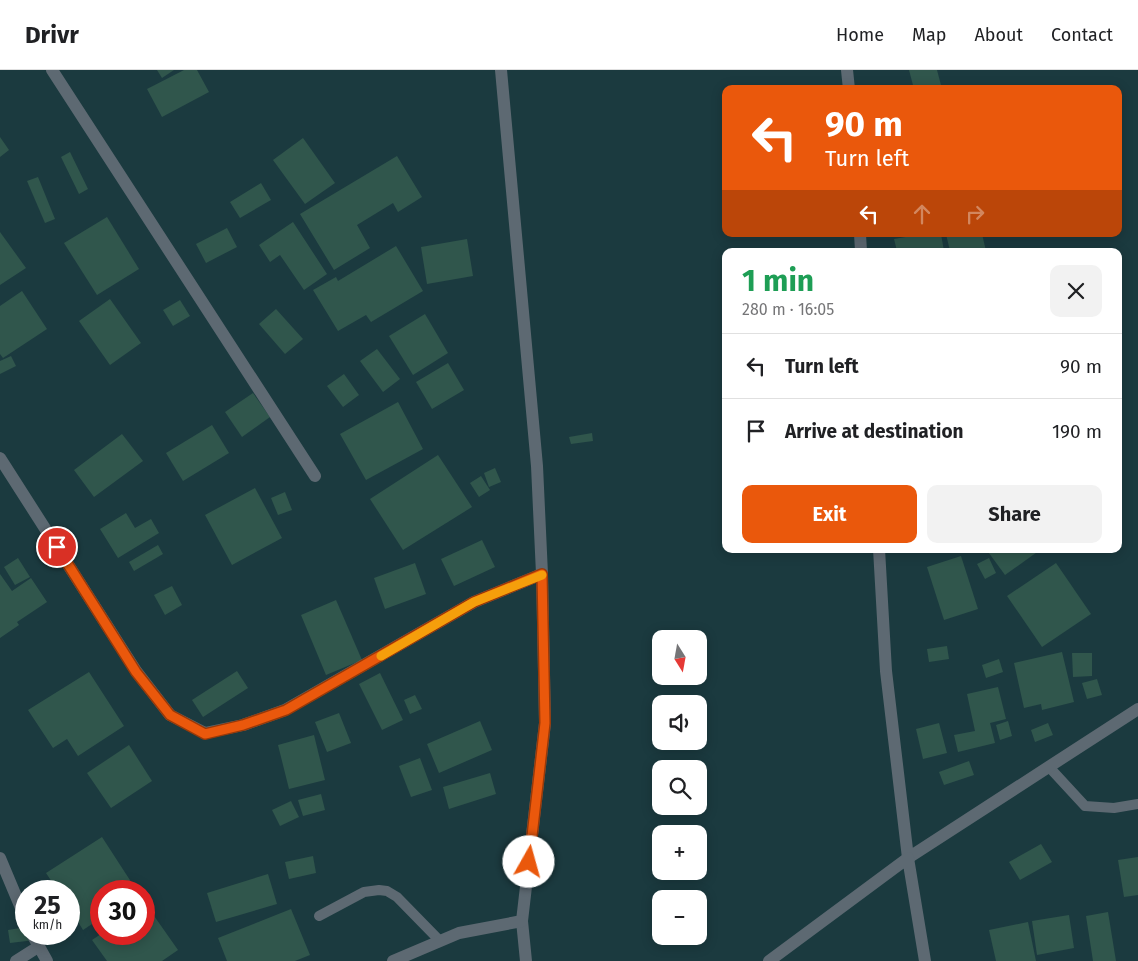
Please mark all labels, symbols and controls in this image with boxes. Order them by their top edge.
text: Drivr [25,21,79,49]
text: Home [836,24,884,46]
text: Map [912,24,946,46]
text: About [974,24,1023,46]
text: Contact [1051,24,1113,46]
text: 90 m [825,103,903,145]
icon: left [742,105,807,170]
text: Turn left [825,145,909,172]
icon: left [855,200,883,228]
icon: ahead [908,200,936,228]
icon: right [961,200,989,228]
text: 1 min [742,263,814,299]
button: close [1050,265,1102,317]
text: 280 m · 16:05 [742,300,834,319]
icon: left [742,352,770,380]
text: Turn left [785,355,859,378]
text: 90 m [1060,355,1102,378]
icon: arrive [742,417,770,445]
text: Arrive at destination [785,420,964,443]
text: 190 m [1052,420,1102,443]
button: Exit [742,485,917,543]
button: Share [927,485,1102,543]
pin [36,526,78,568]
icon: arrive [43,533,71,561]
north arrow [652,630,708,685]
map controls [652,630,707,945]
button: sound [652,695,707,750]
button: search [652,760,707,815]
button: + [652,825,707,880]
position arrow [502,835,554,887]
speed limit sign: 30 [90,880,155,945]
button: − [652,890,707,945]
text: 25 [34,891,61,921]
text: km/h [33,918,62,932]

